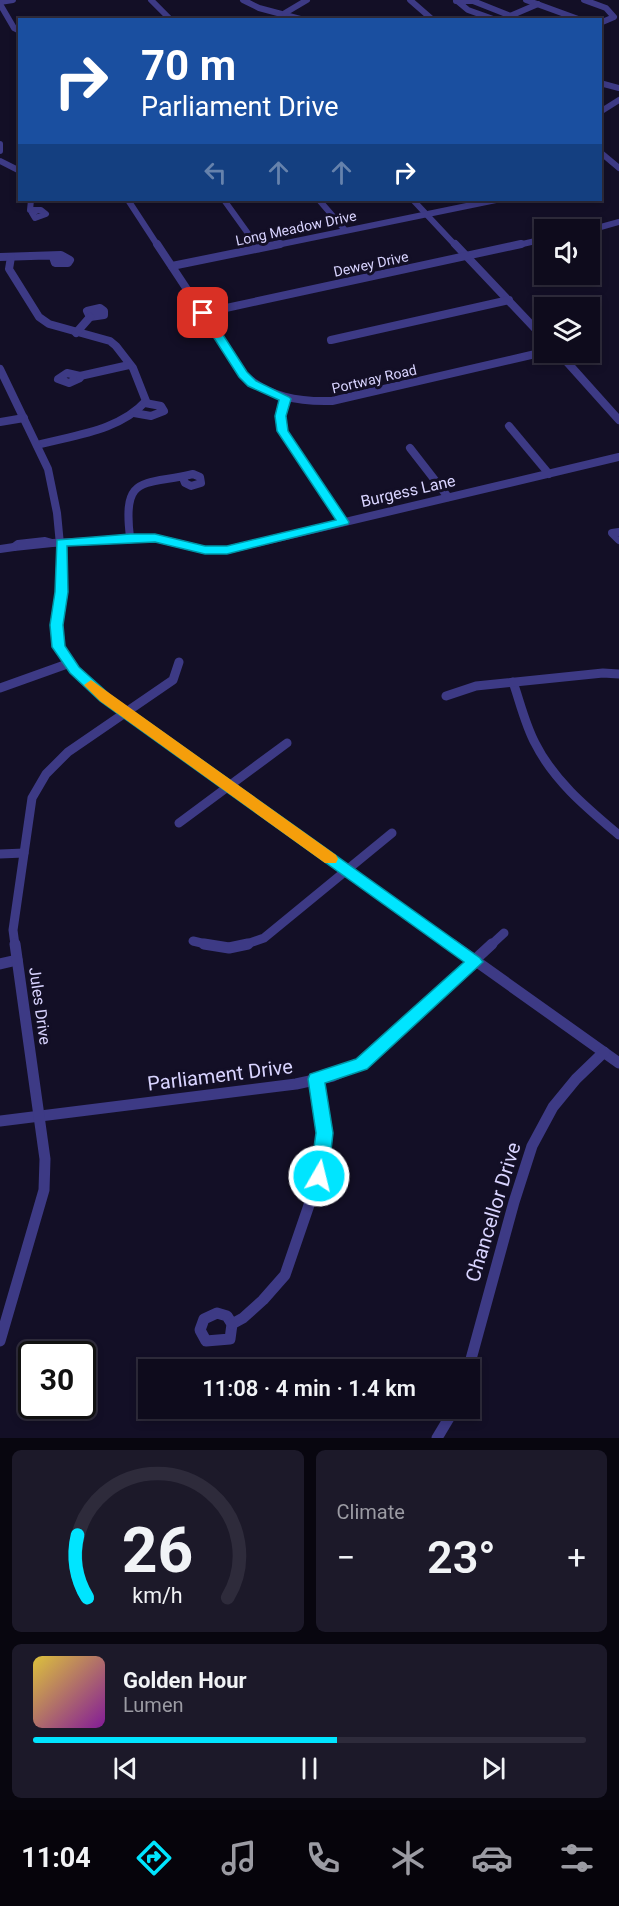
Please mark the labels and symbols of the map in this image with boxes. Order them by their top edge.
street label: Long Meadow Drive [234,207,358,249]
street label: Dewey Drive [332,248,410,280]
pin [177,287,228,338]
street label: Portway Road [330,361,418,397]
street label: Burgess Lane [359,471,457,511]
street label: Jules Drive [25,966,55,1046]
street label: Parliament Drive [146,1054,294,1096]
street label: Chancellor Drive [460,1139,526,1285]
position arrow [287,1144,351,1208]
speed limit sign: 30 [18,1341,96,1419]

